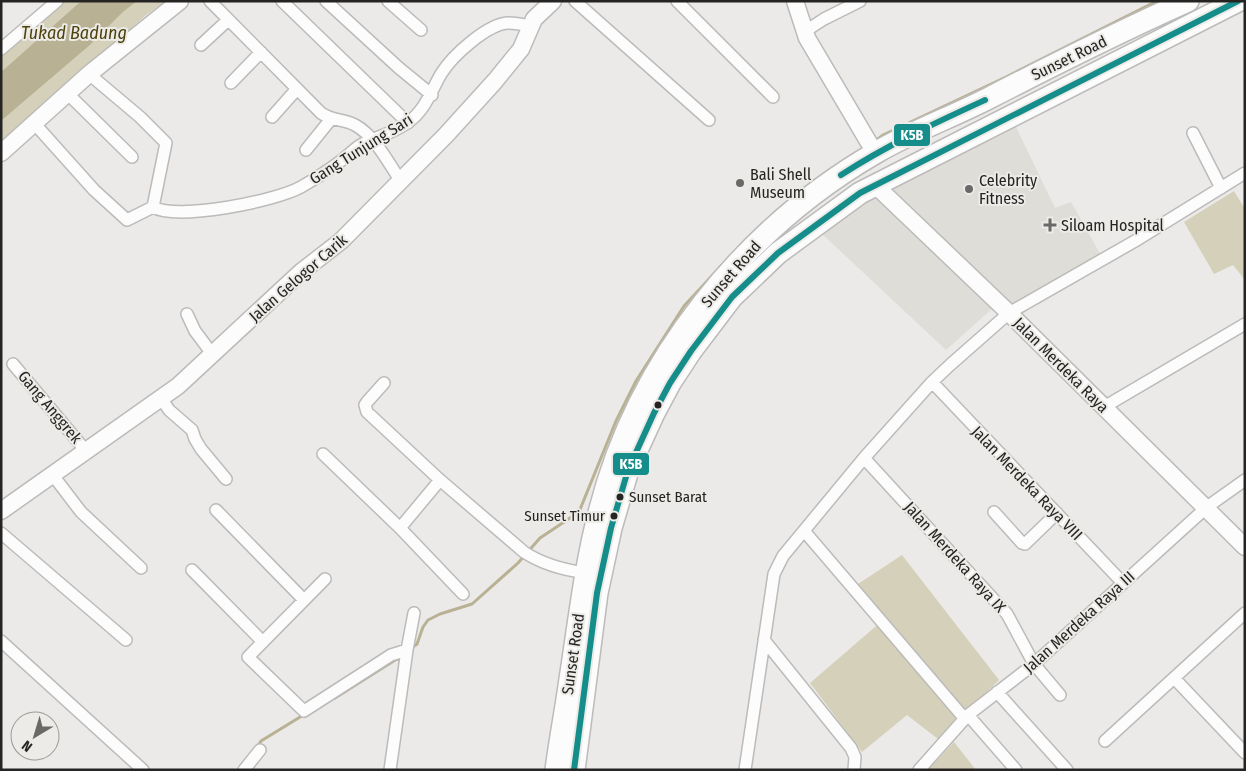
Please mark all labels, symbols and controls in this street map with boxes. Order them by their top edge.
water label: Tukad Badung [21,22,127,44]
street label: Sunset Road [1028,32,1110,84]
street label: Gang Tunjung Sari [306,110,416,188]
line badge: K5B [893,123,931,147]
text: K5B [901,127,924,144]
place label: Bali Shell Museum [750,165,811,202]
place label: Celebrity Fitness [979,171,1038,208]
marker: Bali Shell Museum [734,177,746,189]
marker: Celebrity Fitness [963,183,975,195]
place label: Siloam Hospital [1061,216,1164,235]
marker: Siloam Hospital [1043,218,1057,232]
street label: Jalan Gelogor Carik [245,230,351,326]
street label: Sunset Road [697,237,765,311]
street label: Jalan Merdeka Raya [1009,313,1113,417]
street label: Gang Anggrek [14,367,86,448]
unlabelled marker [653,400,663,410]
street label: Jalan Merdeka Raya VIII [968,422,1086,544]
line badge: K5B [612,452,650,476]
text: K5B [620,456,643,473]
place label: Sunset Barat [629,488,707,506]
marker: Sunset Barat [615,492,625,502]
street label: Jalan Merdeka Raya IX [900,498,1010,616]
place label: Sunset Timur [524,507,606,525]
marker: Sunset Timur [609,511,619,521]
street label: Jalan Merdeka Raya III [1019,567,1139,677]
street label: Sunset Road [558,612,588,696]
north arrow [10,711,60,761]
text: N [19,737,36,755]

